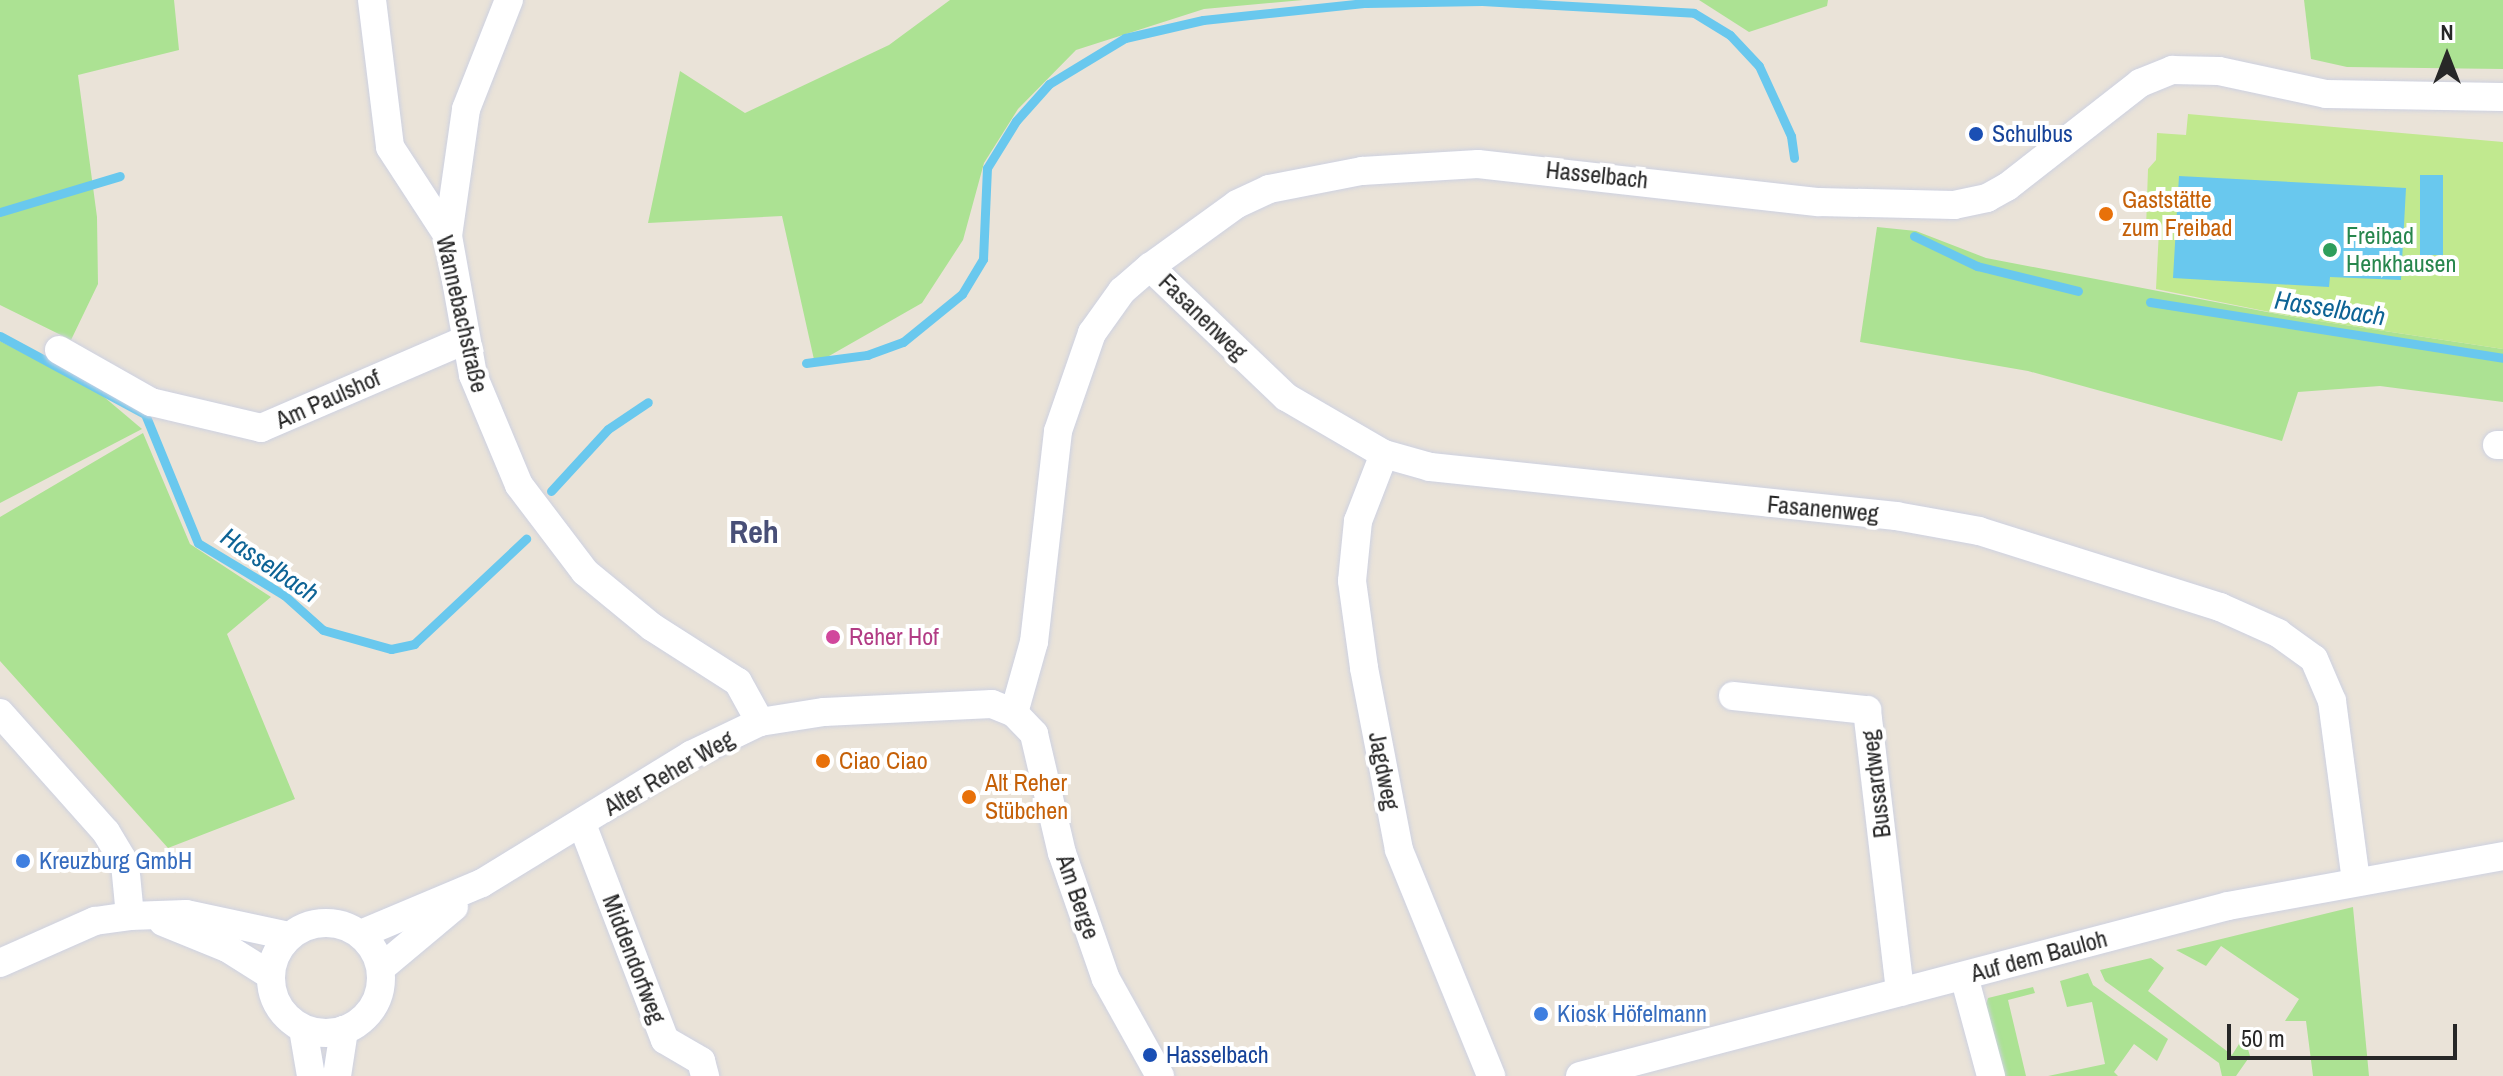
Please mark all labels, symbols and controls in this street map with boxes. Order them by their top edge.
north arrow [2407,16,2487,96]
text: N [2440,17,2454,47]
place label: Schulbus [1992,120,2073,148]
marker: Schulbus [1967,125,1985,143]
street label: Hasselbach [1544,155,1650,195]
place label: Gaststätte zum Freibad [2122,186,2232,242]
marker: Gaststätte zum Freibad [2097,205,2115,223]
place label: Freibad Henkhausen [2346,222,2456,278]
street label: Wannebachstraße [430,233,494,395]
marker: Freibad Henkhausen [2321,241,2339,259]
street label: Fasanenweg [1153,268,1253,366]
water label: Hasselbach [2273,284,2387,332]
street label: Am Paulshof [271,363,385,435]
street label: Fasanenweg [1766,490,1880,528]
district label: Reh [729,513,779,551]
water label: Hasselbach [215,521,325,609]
place label: Reher Hof [849,623,939,651]
marker: Reher Hof [824,628,842,646]
street label: Alter Reher Weg [599,724,739,822]
street label: Bussardweg [1855,729,1897,839]
street label: Jagdweg [1362,730,1406,812]
place label: Ciao Ciao [839,747,928,775]
marker: Ciao Ciao [814,752,832,770]
place label: Alt Reher Stübchen [985,769,1068,825]
marker: Alt Reher Stübchen [960,788,978,806]
place label: Kreuzburg GmbH [39,847,192,875]
street label: Am Berge [1050,851,1106,943]
marker: Kreuzburg GmbH [14,852,32,870]
street label: Middendorfweg [596,891,672,1027]
street label: Auf dem Bauloh [1968,924,2110,988]
place label: Kiosk Höfelmann [1557,1000,1707,1028]
marker: Kiosk Höfelmann [1532,1005,1550,1023]
scale bar [2231,1008,2461,1058]
text: 50 m [2241,1022,2285,1054]
place label: Hasselbach [1166,1041,1269,1069]
marker: Hasselbach [1141,1046,1159,1064]

